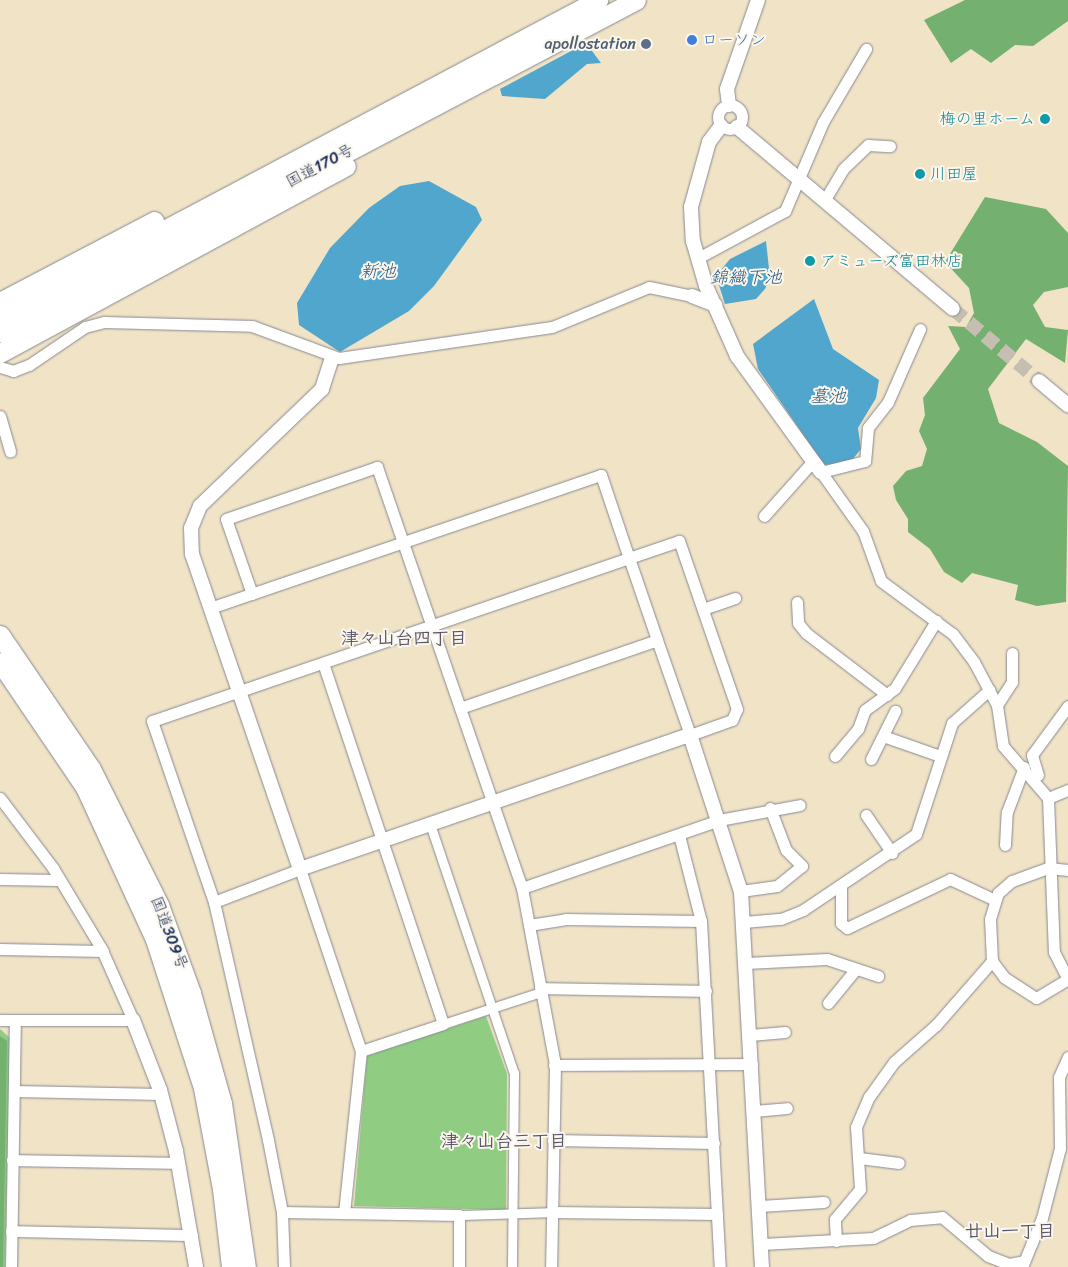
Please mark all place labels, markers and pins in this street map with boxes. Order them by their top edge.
place label: ローソン [702,30,766,50]
place label: apollostation [545,34,636,54]
marker: ローソン [686,34,698,46]
marker: apollostation [640,38,652,50]
place label: 梅の里ホーム [939,109,1035,129]
marker: 梅の里ホーム [1039,113,1051,125]
place label: 川田屋 [930,164,978,184]
marker: 川田屋 [914,168,926,180]
place label: アミューズ富田林店 [820,251,964,271]
marker: アミューズ富田林店 [804,255,816,267]

